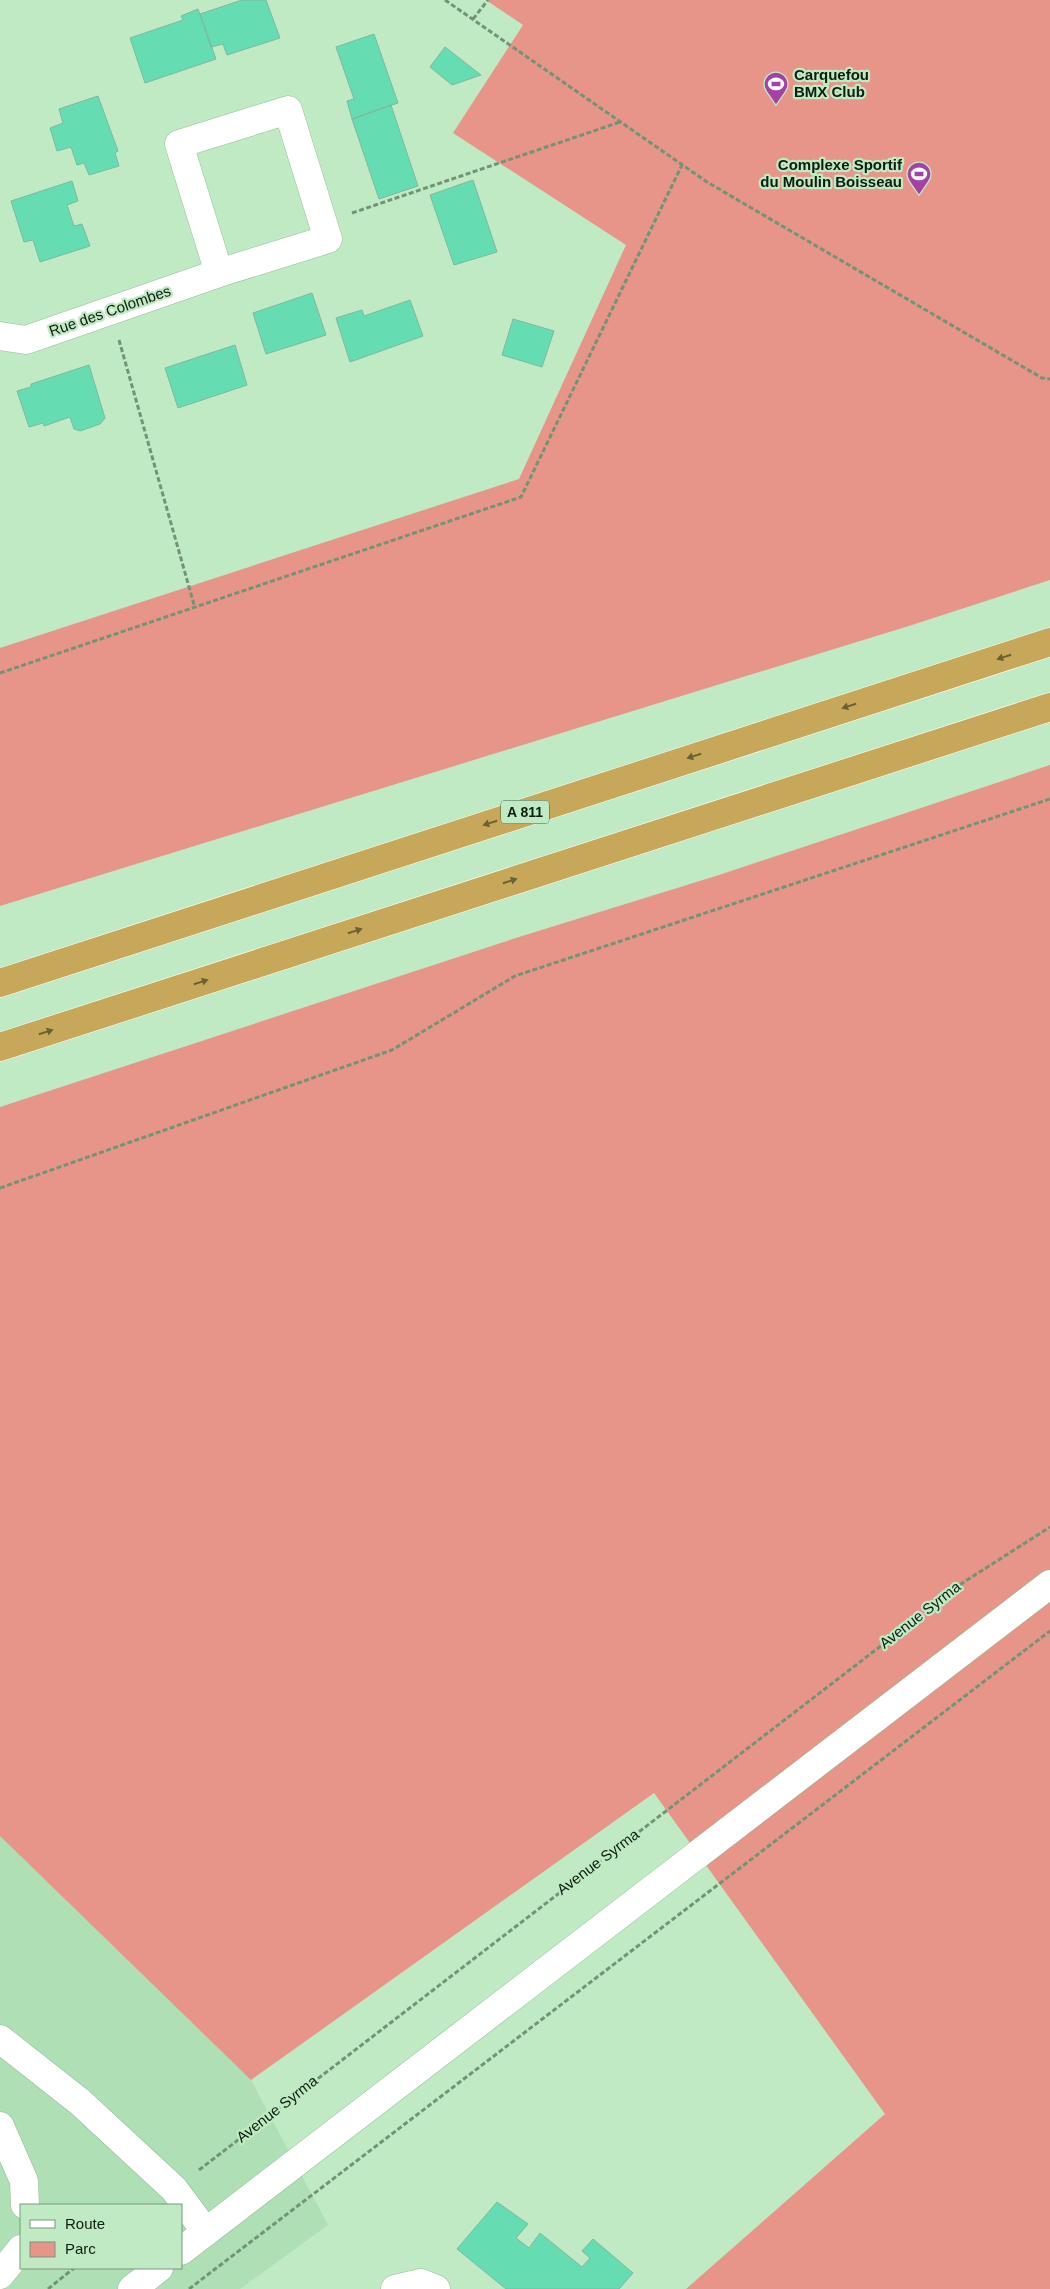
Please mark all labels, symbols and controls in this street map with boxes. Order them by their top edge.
place label: Carquefou BMX Club [794,66,869,100]
sports icon: Carquefou BMX Club [763,71,789,105]
place label: Complexe Sportif du Moulin Boisseau [760,156,903,190]
sports icon: Complexe Sportif du Moulin Boisseau [906,161,932,195]
street label: Rue des Colombes [47,282,173,339]
one-way arrow [996,653,1011,661]
one-way arrow [841,703,856,711]
one-way arrow [687,753,702,761]
road number: A 811 [501,800,549,824]
one-way arrow [482,819,497,827]
one-way arrow [503,877,518,885]
one-way arrow [348,927,363,935]
one-way arrow [194,977,209,985]
one-way arrow [39,1028,54,1035]
street label: Avenue Syrma [876,1577,964,1652]
street label: Avenue Syrma [553,1825,643,1898]
street label: Avenue Syrma [233,2071,321,2146]
legend [20,2204,182,2269]
text: Route [65,2215,105,2232]
text: Parc [65,2240,96,2257]

